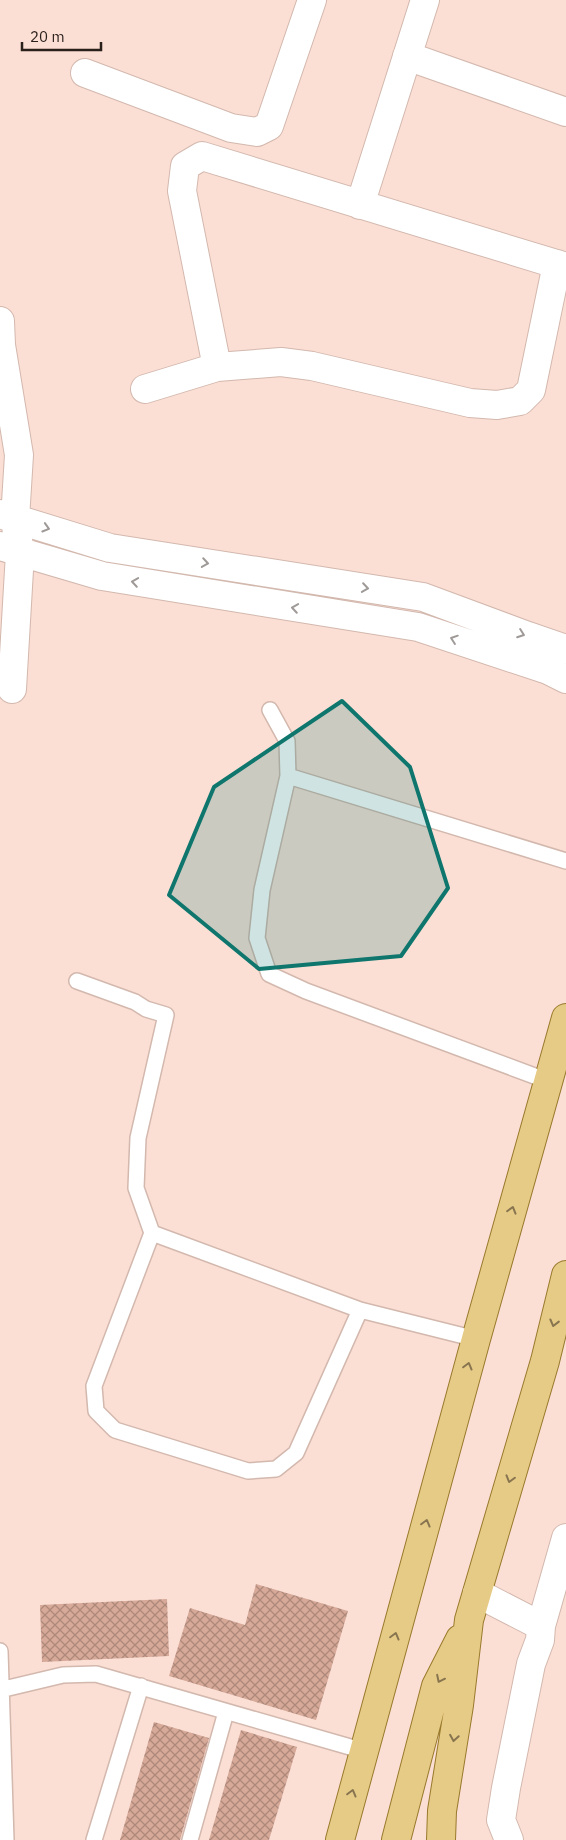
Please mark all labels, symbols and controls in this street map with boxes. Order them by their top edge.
scale bar [22,20,101,52]
text: 20 m [30,27,65,46]
one-way arrow [42,523,50,533]
one-way arrow [200,557,209,567]
one-way arrow [130,577,139,587]
one-way arrow [361,582,370,592]
one-way arrow [291,603,300,613]
one-way arrow [516,628,524,638]
one-way arrow [451,635,459,645]
one-way arrow [507,1206,517,1214]
one-way arrow [549,1318,560,1327]
one-way arrow [463,1362,473,1371]
one-way arrow [506,1475,516,1483]
one-way arrow [420,1519,430,1527]
one-way arrow [389,1632,400,1641]
one-way arrow [436,1674,446,1683]
one-way arrow [449,1734,460,1742]
one-way arrow [347,1789,357,1797]

